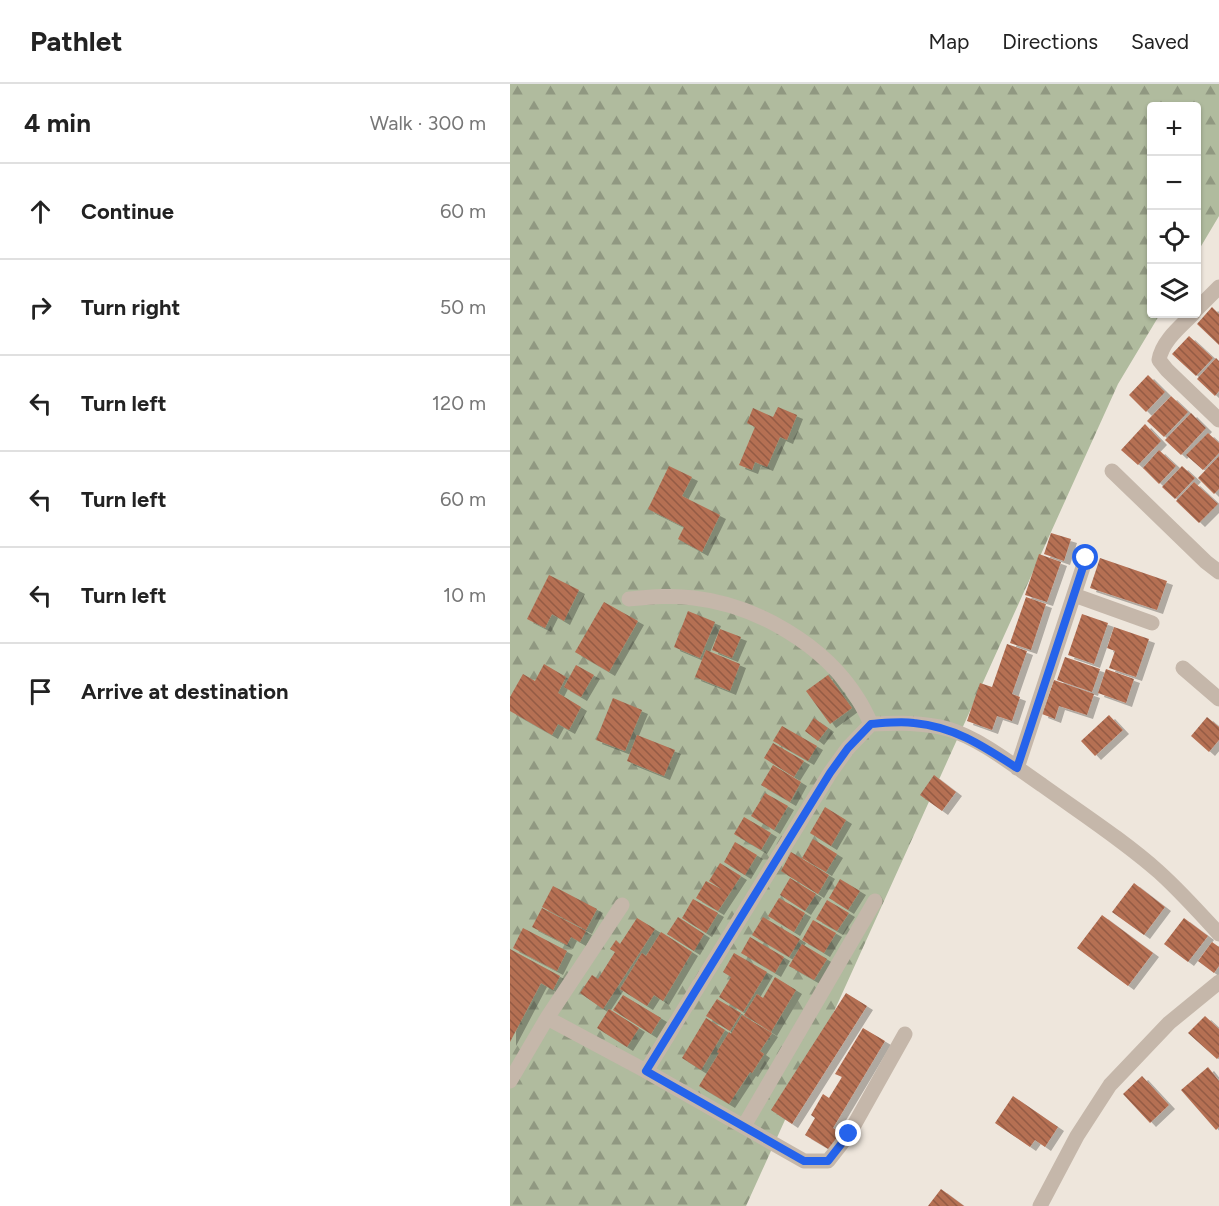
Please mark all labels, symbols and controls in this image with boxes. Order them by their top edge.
text: Pathlet [30,24,122,58]
text: Map [928,29,969,54]
text: Directions [1002,29,1098,54]
text: Saved [1131,29,1189,54]
map controls [1147,102,1201,318]
button: + [1147,102,1201,156]
text: 4 min [24,107,91,139]
text: Walk · 300 m [370,111,486,135]
button: − [1147,156,1201,210]
icon: ahead [24,195,57,228]
text: Continue [81,198,174,225]
text: 60 m [440,199,486,223]
button: locate [1147,210,1201,264]
button: layers [1147,264,1201,318]
icon: right [24,291,57,324]
text: Turn right [81,294,180,321]
text: 50 m [440,295,486,319]
icon: left [24,387,57,420]
text: Turn left [81,390,167,417]
text: 120 m [432,391,486,415]
icon: left [24,483,57,516]
text: Turn left [81,486,167,513]
text: 60 m [440,487,486,511]
route start [1072,544,1098,570]
icon: left [24,579,57,612]
text: Turn left [81,582,167,609]
text: 10 m [443,583,486,607]
icon: arrive [24,675,57,708]
text: Arrive at destination [81,678,289,705]
route end [835,1120,861,1146]

